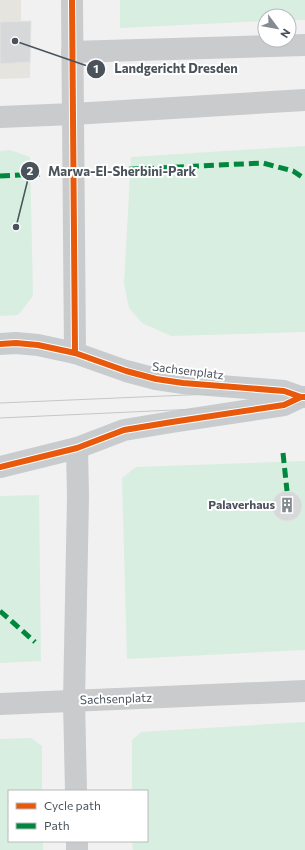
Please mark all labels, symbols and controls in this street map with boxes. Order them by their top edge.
north arrow [257,8,297,48]
text: N [278,27,294,41]
callout: Landgericht Dresden [86,56,246,81]
text: Landgericht Dresden [114,60,238,76]
text: 1 [93,61,99,75]
callout: Marwa-El-Sherbini-Park [20,159,204,184]
text: 2 [27,163,34,177]
text: Marwa-El-Sherbini-Park [48,163,197,179]
street label: Sachsenplatz [151,359,225,381]
building icon: Palaverhaus [278,496,296,514]
place label: Palaverhaus [208,497,275,511]
street label: Sachsenplatz [80,690,152,706]
legend [8,790,148,842]
text: Cycle path [44,798,101,812]
text: Path [44,818,70,832]

